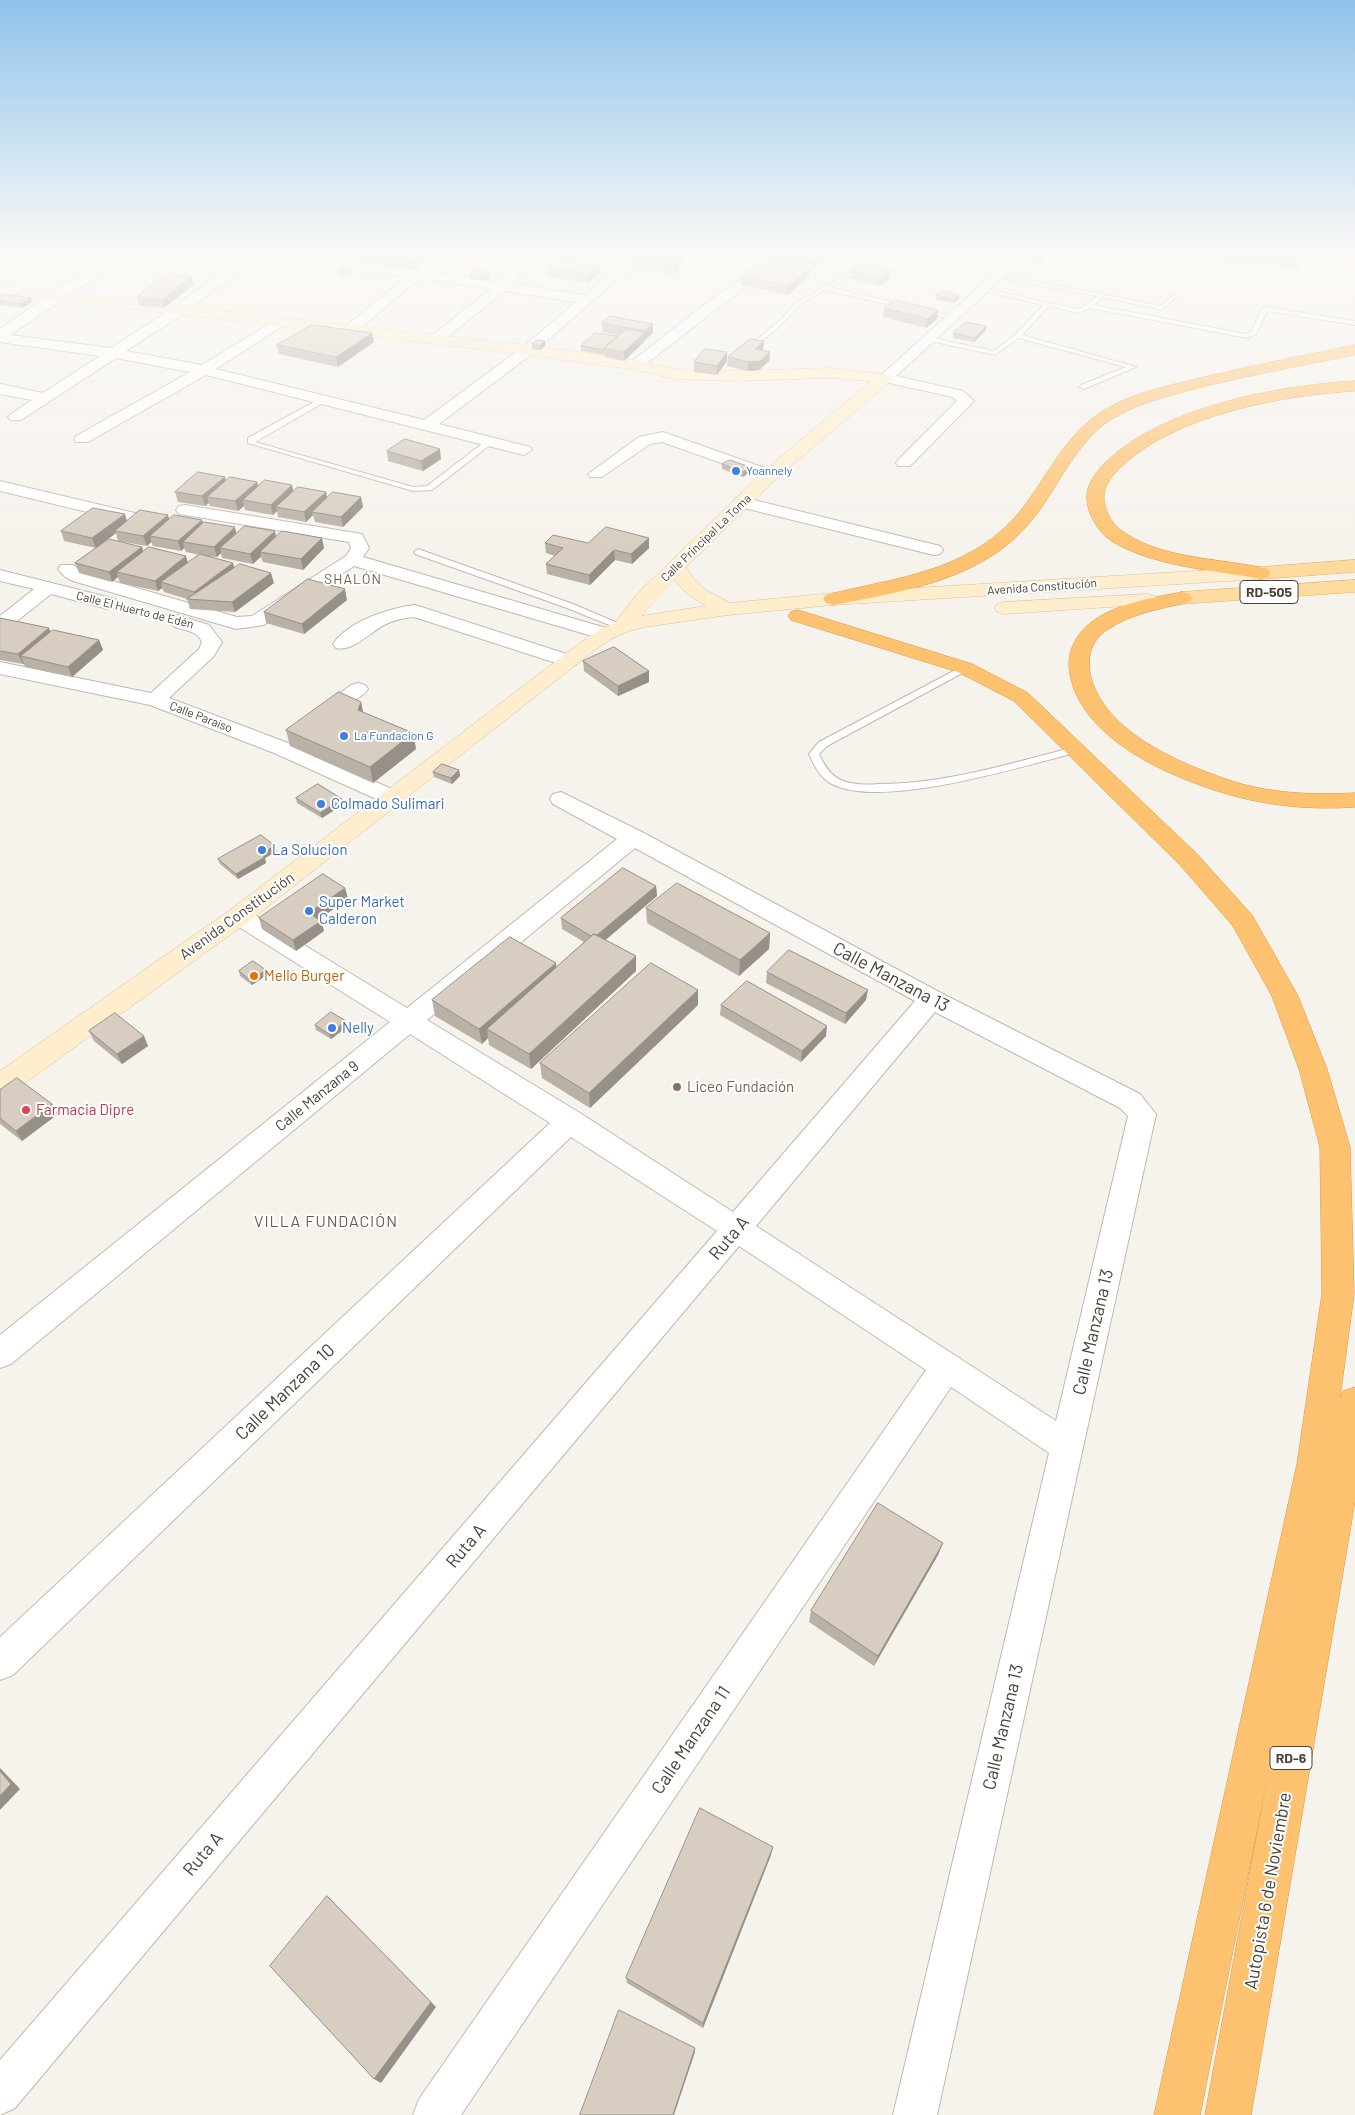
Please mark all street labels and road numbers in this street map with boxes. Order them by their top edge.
street label: Calle Principal La Toma [658,491,754,585]
street label: Avenida Constitución [987,576,1097,598]
road number: RD-505 [1240,580,1298,604]
street label: Calle El Huerto de Edén [75,588,195,632]
street label: Calle Paraíso [168,698,234,736]
street label: Avenida Constitución [176,868,298,964]
street label: Calle Manzana 13 [829,937,953,1017]
street label: Calle Manzana 9 [272,1057,362,1135]
street label: Ruta A [704,1212,754,1264]
street label: Calle Manzana 13 [1068,1267,1118,1397]
street label: Calle Manzana 10 [231,1339,339,1445]
street label: Ruta A [441,1520,491,1572]
street label: Calle Manzana 13 [978,1662,1028,1792]
street label: Calle Manzana 11 [647,1682,735,1798]
road number: RD-6 [1270,1746,1312,1770]
street label: Autopista 6 de Noviembre [1240,1791,1296,1991]
street label: Ruta A [178,1828,228,1880]

